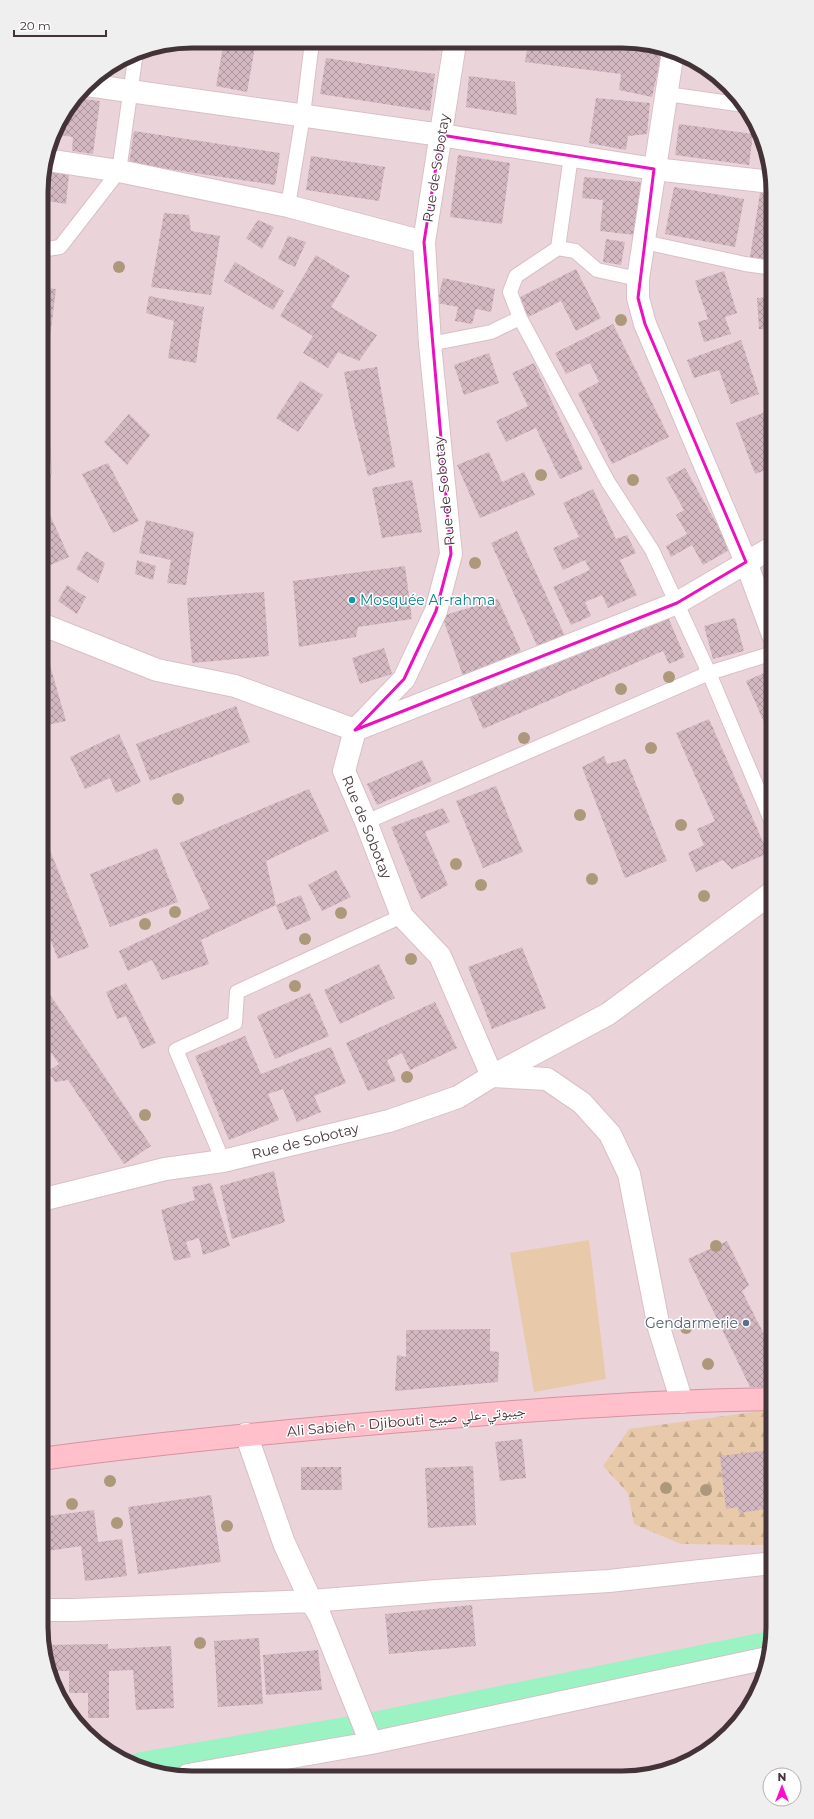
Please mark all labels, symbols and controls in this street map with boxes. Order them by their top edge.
scale bar [14,12,106,38]
text: 20 m [20,18,51,33]
street label: Rue de Sobotay [419,112,454,224]
street label: Rue de Sobotay [429,435,459,547]
place label: Mosquée Ar-rahma [360,591,495,609]
marker: Mosquée Ar-rahma [347,595,357,605]
street label: Rue de Sobotay [338,773,396,882]
street label: Rue de Sobotay [249,1119,361,1163]
place label: Gendarmerie [645,1314,738,1332]
marker: Gendarmerie [741,1318,751,1328]
street label: Ali Sabieh - Djibouti جيبوتي-علي صبيح [286,1402,526,1443]
north arrow [762,1767,802,1807]
text: N [778,1770,786,1784]

